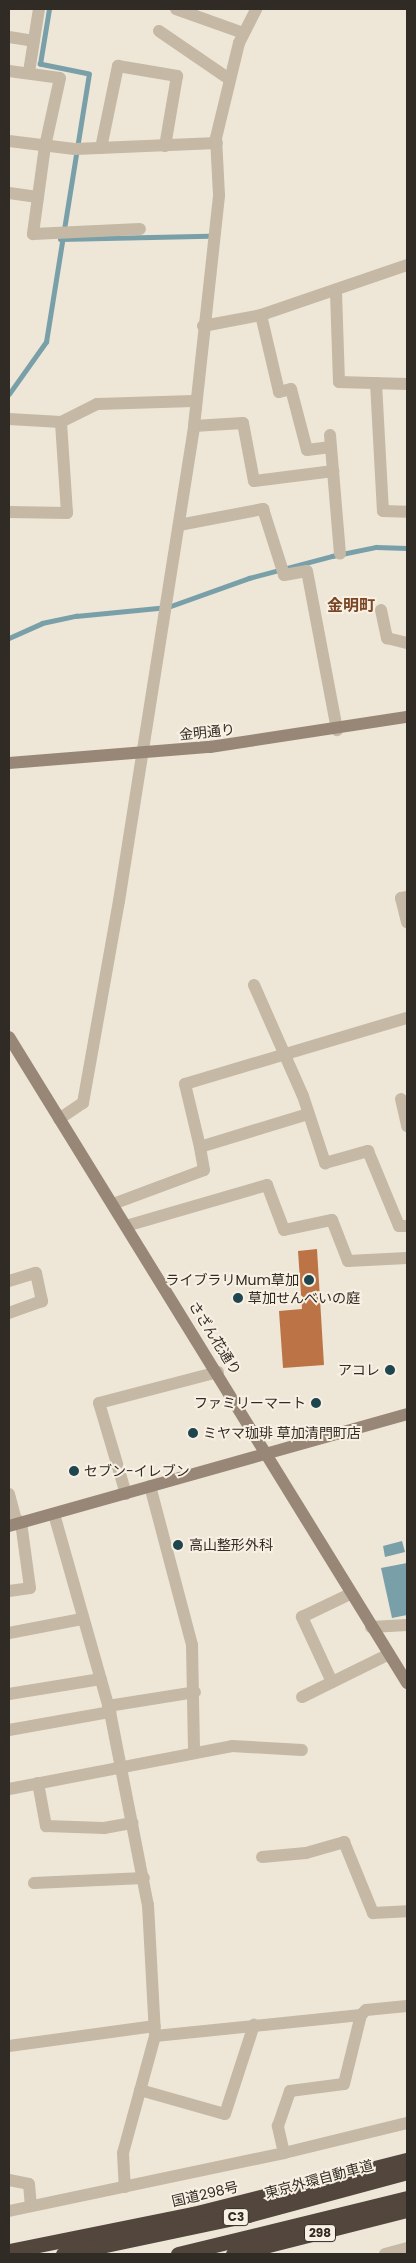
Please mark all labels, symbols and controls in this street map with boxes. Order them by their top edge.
district label: 金明町 [327,596,375,616]
street label: 金明通り [178,721,236,743]
place label: ライブラリMum草加 [166,1272,299,1288]
marker: ライブラリMum草加 [303,1274,315,1286]
place label: 草加せんべいの庭 [248,1290,360,1306]
marker: 草加せんべいの庭 [232,1292,244,1304]
street label: さざん花通り [186,1298,244,1378]
place label: アコレ [338,1362,380,1378]
marker: アコレ [384,1364,396,1376]
place label: ファミリーマート [194,1395,306,1411]
marker: ファミリーマート [310,1397,322,1409]
place label: ミヤマ珈琲 草加清門町店 [203,1425,361,1441]
marker: ミヤマ珈琲 草加清門町店 [187,1427,199,1439]
place label: セブン-イレブン [84,1463,190,1479]
marker: セブン-イレブン [68,1465,80,1477]
place label: 高山整形外科 [189,1537,273,1553]
marker: 高山整形外科 [171,1538,185,1552]
street label: 東京外環自動車道 [263,2156,375,2202]
street label: 国道298号 [170,2178,240,2210]
road number: C3 [222,2208,250,2226]
road number: 298 [304,2224,336,2242]

